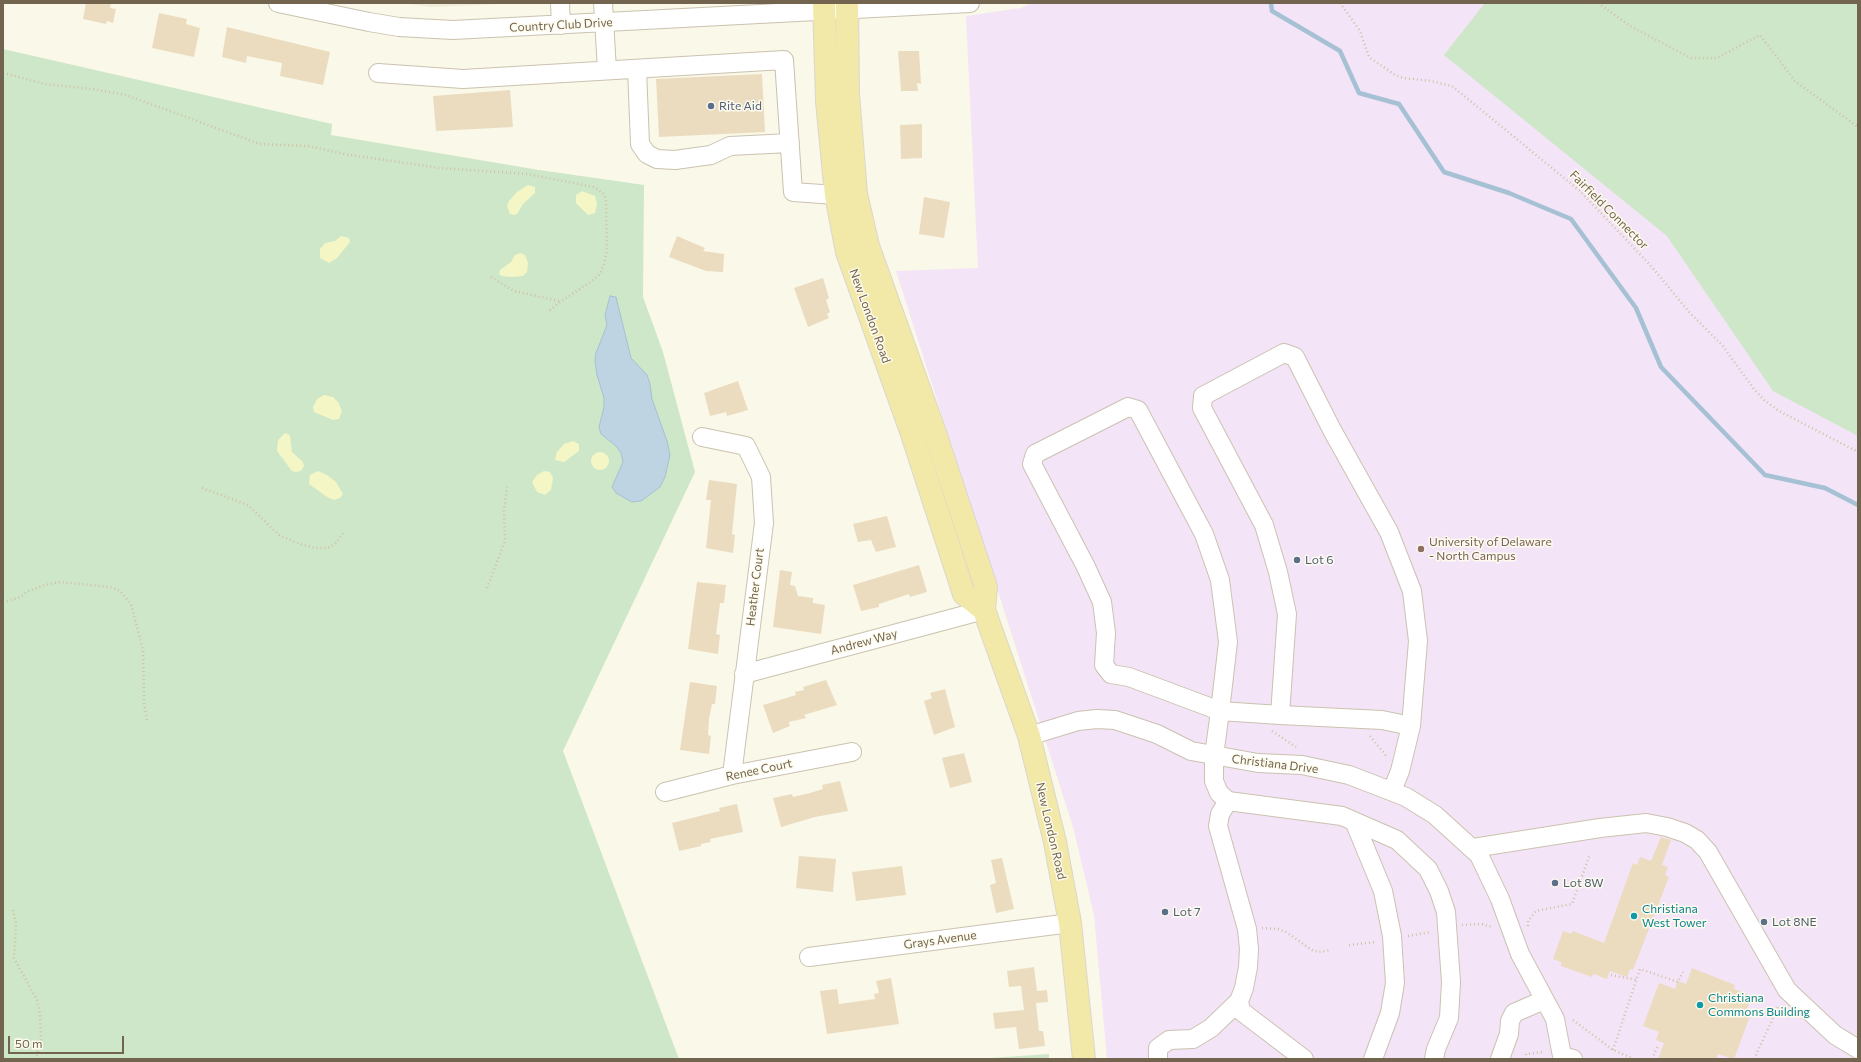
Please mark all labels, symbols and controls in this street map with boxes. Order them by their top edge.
street label: Country Club Drive [509,15,613,35]
place label: Rite Aid [719,99,762,113]
marker: Rite Aid [706,101,716,111]
street label: Fairfield Connector [1567,168,1651,252]
street label: New London Road [846,267,894,365]
place label: University of Delaware - North Campus [1429,535,1552,563]
marker: University of Delaware - North Campus [1416,544,1426,554]
street label: Heather Court [743,547,767,627]
place label: Lot 6 [1305,553,1333,567]
marker: Lot 6 [1292,555,1302,565]
street label: Andrew Way [829,626,899,658]
street label: Christiana Drive [1231,752,1319,776]
street label: Renee Court [724,756,794,784]
street label: New London Road [1033,781,1069,881]
place label: Lot 8W [1563,876,1603,890]
marker: Lot 8W [1550,878,1560,888]
place label: Christiana West Tower [1642,902,1707,930]
place label: Lot 7 [1173,905,1201,919]
marker: Lot 7 [1160,907,1170,917]
marker: Christiana West Tower [1629,911,1639,921]
place label: Lot 8NE [1772,915,1817,929]
marker: Lot 8NE [1759,917,1769,927]
street label: Grays Avenue [903,928,977,952]
place label: Christiana Commons Building [1708,991,1810,1019]
marker: Christiana Commons Building [1695,1000,1705,1010]
scale bar [10,1028,126,1054]
text: 50 m [15,1036,43,1050]

